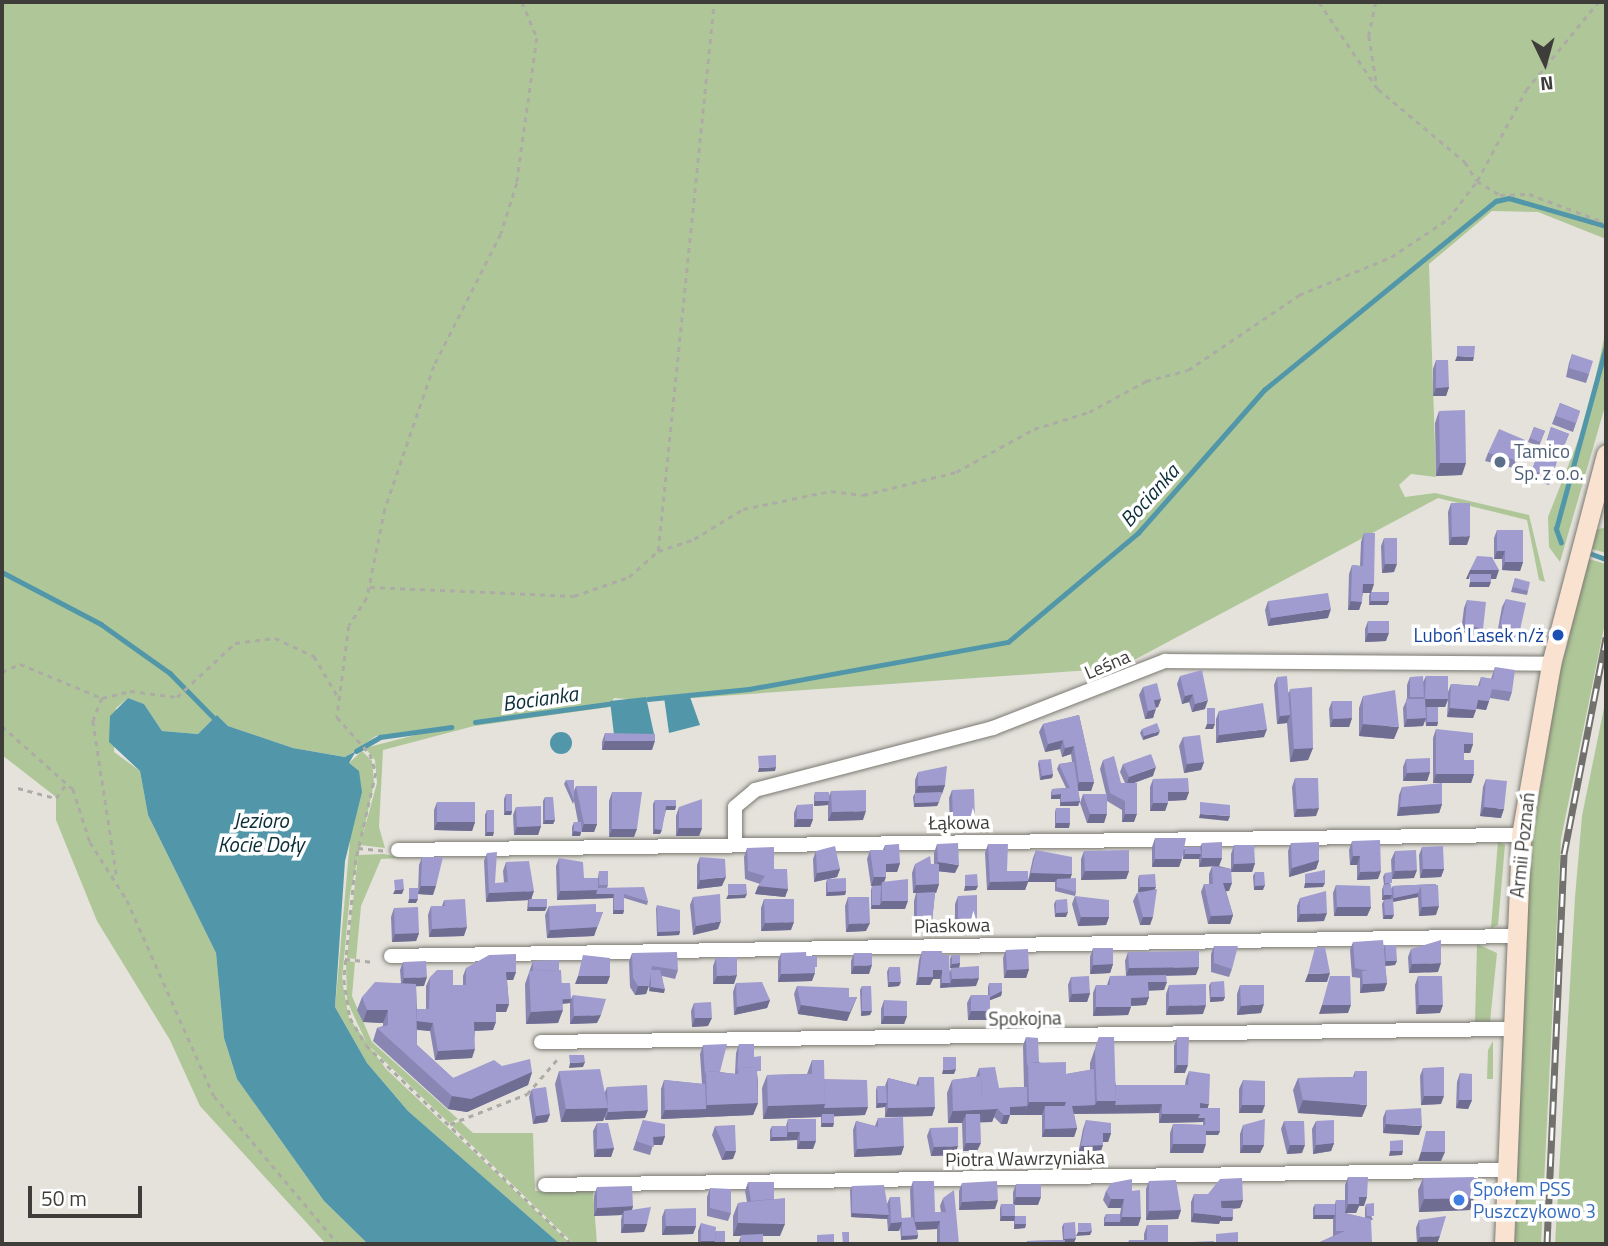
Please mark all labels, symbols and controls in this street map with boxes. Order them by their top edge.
north arrow [1510,28,1580,98]
text: N [1539,69,1555,99]
place label: Tamico Sp. z o.o. [1514,440,1584,484]
marker: Tamico Sp. z o.o. [1492,454,1508,470]
water label: Bocianka [1114,458,1184,532]
place label: Luboń Lasek n/ż [1414,624,1544,646]
marker: Luboń Lasek n/ż [1550,627,1566,643]
street label: Leśna [1081,644,1133,684]
water label: Bocianka [501,680,579,716]
street label: Armii Poznań [1505,791,1539,899]
water label: Jezioro Kocie Doły [218,807,304,857]
street label: Łąkowa [928,810,990,834]
street label: Piaskowa [914,913,990,937]
street label: Spokojna [988,1006,1062,1030]
street label: Piotra Wawrzyniaka [945,1145,1105,1171]
scale bar [32,1172,145,1216]
place label: Społem PSS Puszczykowo 3 [1473,1178,1596,1222]
text: 50 m [41,1182,87,1214]
marker: Społem PSS Puszczykowo 3 [1451,1192,1467,1208]

